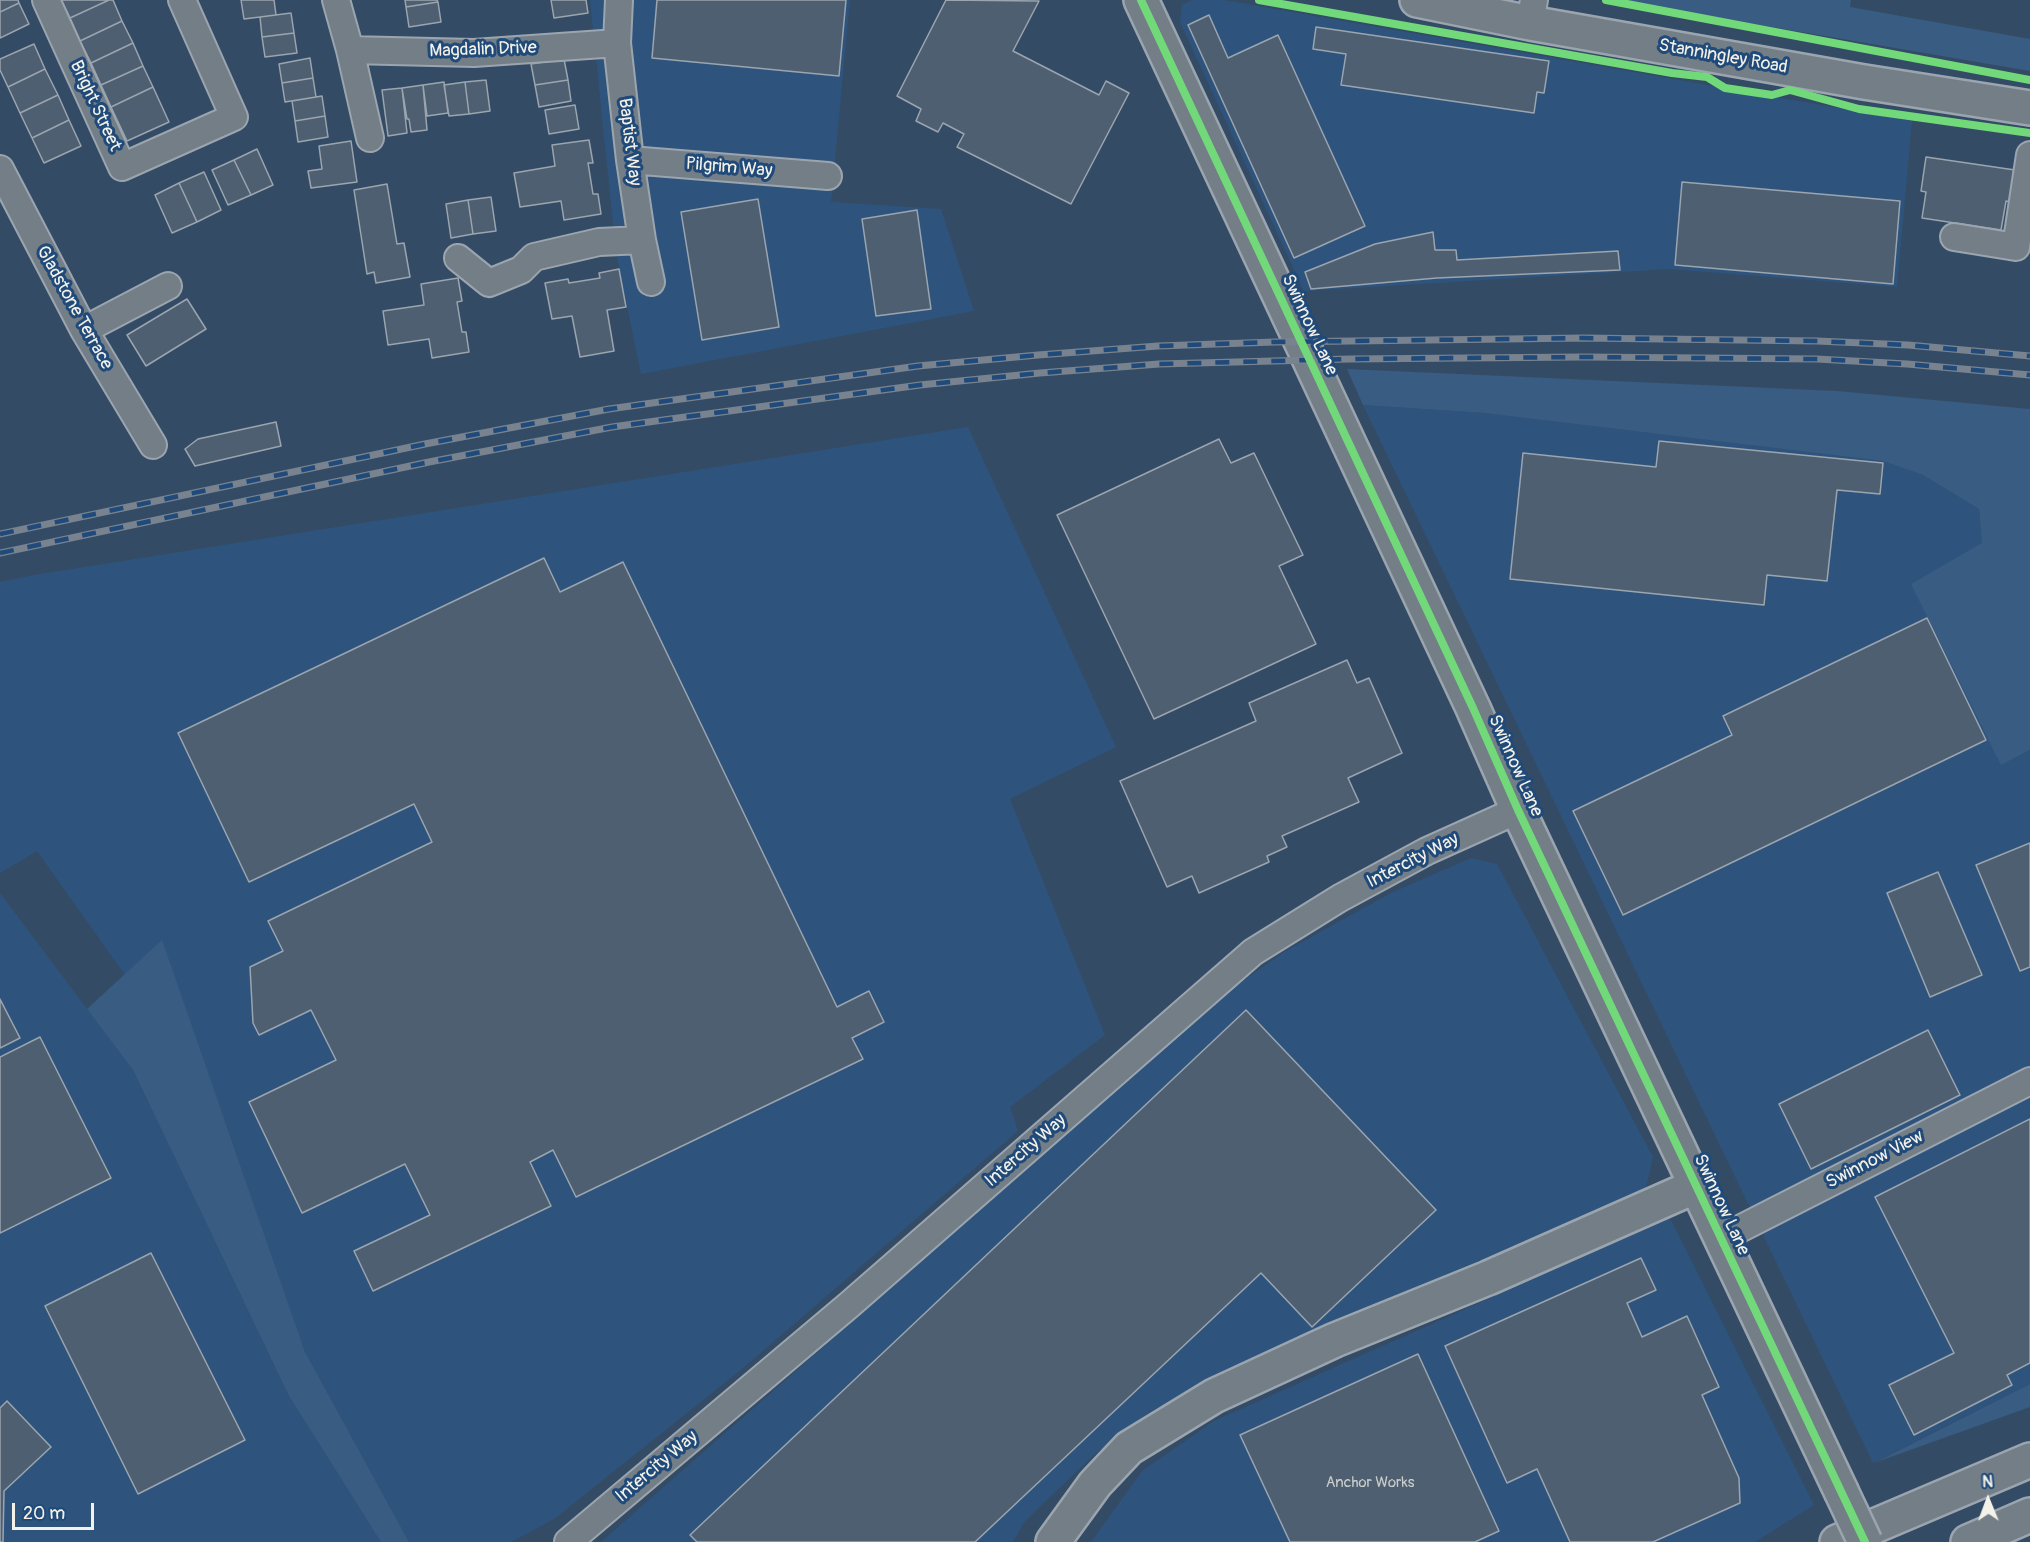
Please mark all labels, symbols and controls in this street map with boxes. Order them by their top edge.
street label: Stanningley Road [1657,35,1789,79]
street label: Magdalin Drive [429,37,537,63]
street label: Bright Street [65,57,125,155]
street label: Baptist Way [613,97,645,187]
street label: Pilgrim Way [685,153,773,183]
street label: Gladstone Terrace [31,242,117,374]
street label: Swinnow Lane [1276,271,1342,379]
street label: Swinnow Lane [1483,712,1547,820]
street label: Intercity Way [1363,829,1463,893]
street label: Intercity Way [981,1110,1071,1192]
street label: Swinnow View [1822,1126,1928,1194]
street label: Swinnow Lane [1688,1151,1754,1259]
street label: Intercity Way [612,1427,702,1507]
north arrow [1958,1470,2018,1530]
text: N [1982,1472,1993,1492]
house number: Anchor Works [1326,1474,1414,1492]
scale bar [15,1491,98,1529]
text: 20 m [23,1502,65,1525]

